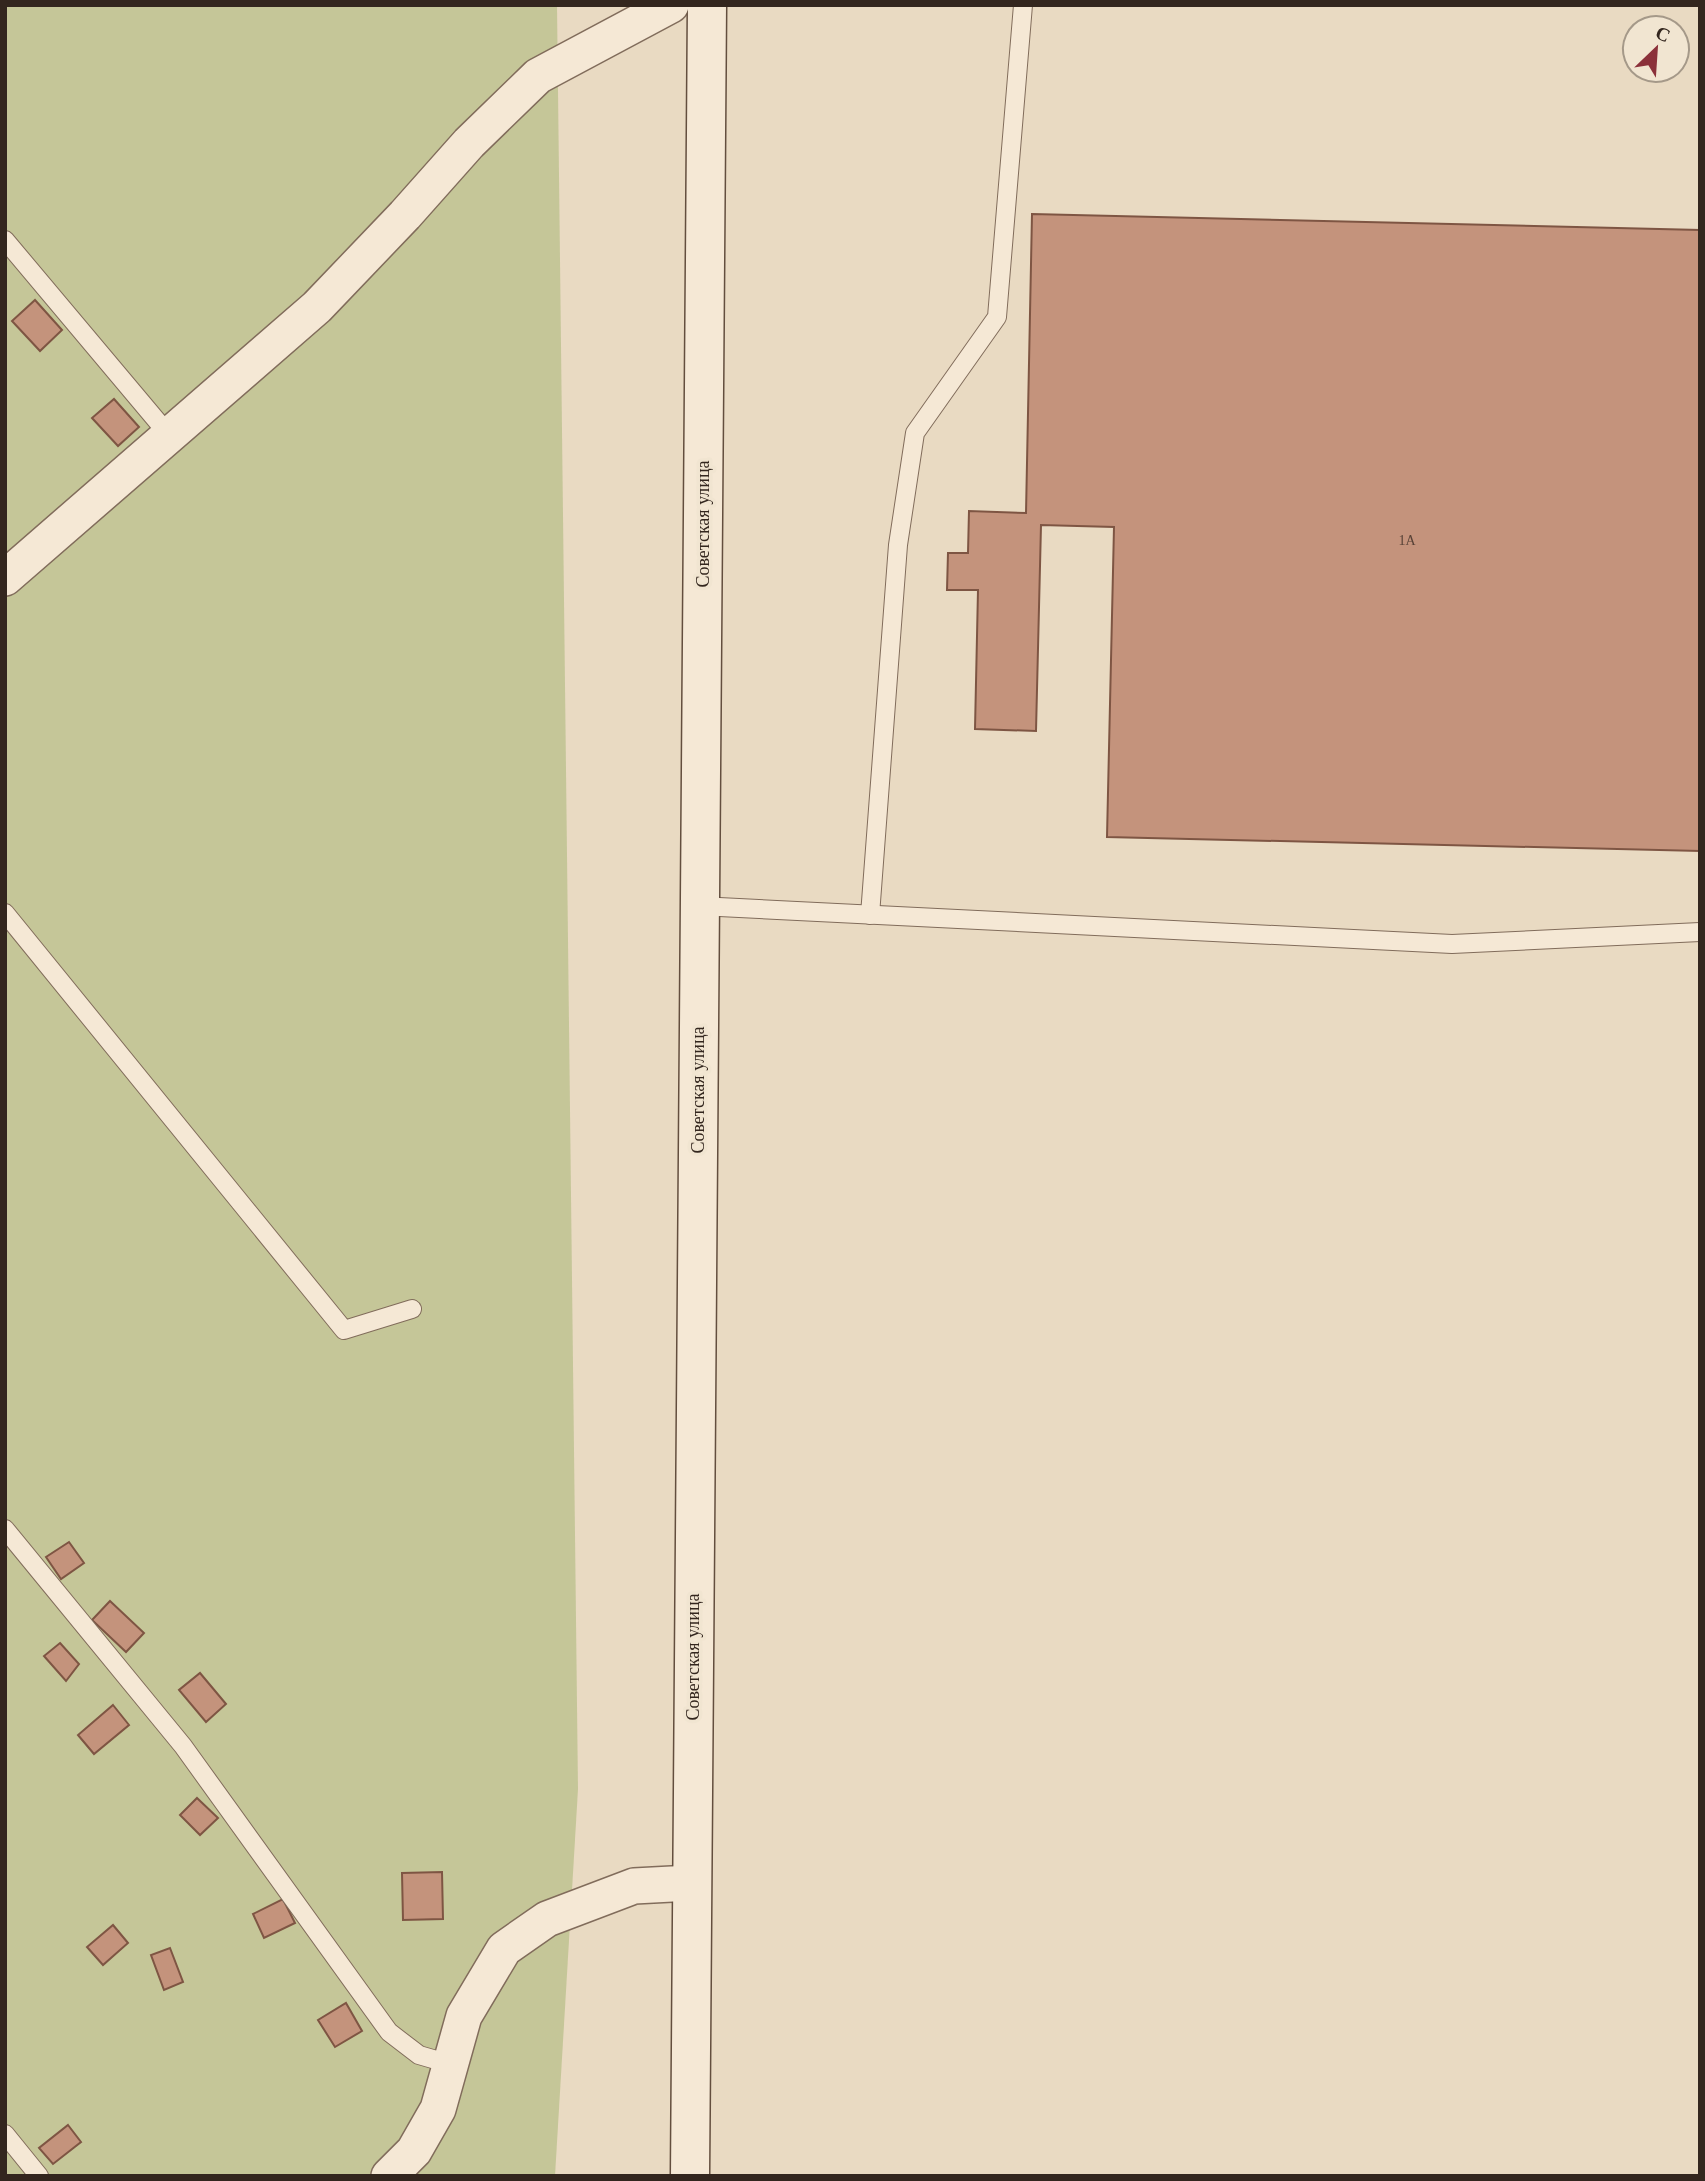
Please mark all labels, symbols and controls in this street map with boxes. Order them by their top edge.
north arrow [1621,14,1691,84]
text: С [1652,22,1674,46]
street label: Советская улица [693,460,713,588]
house number: 1А [1398,533,1416,548]
street label: Советская улица [688,1026,708,1154]
street label: Советская улица [683,1593,703,1721]

